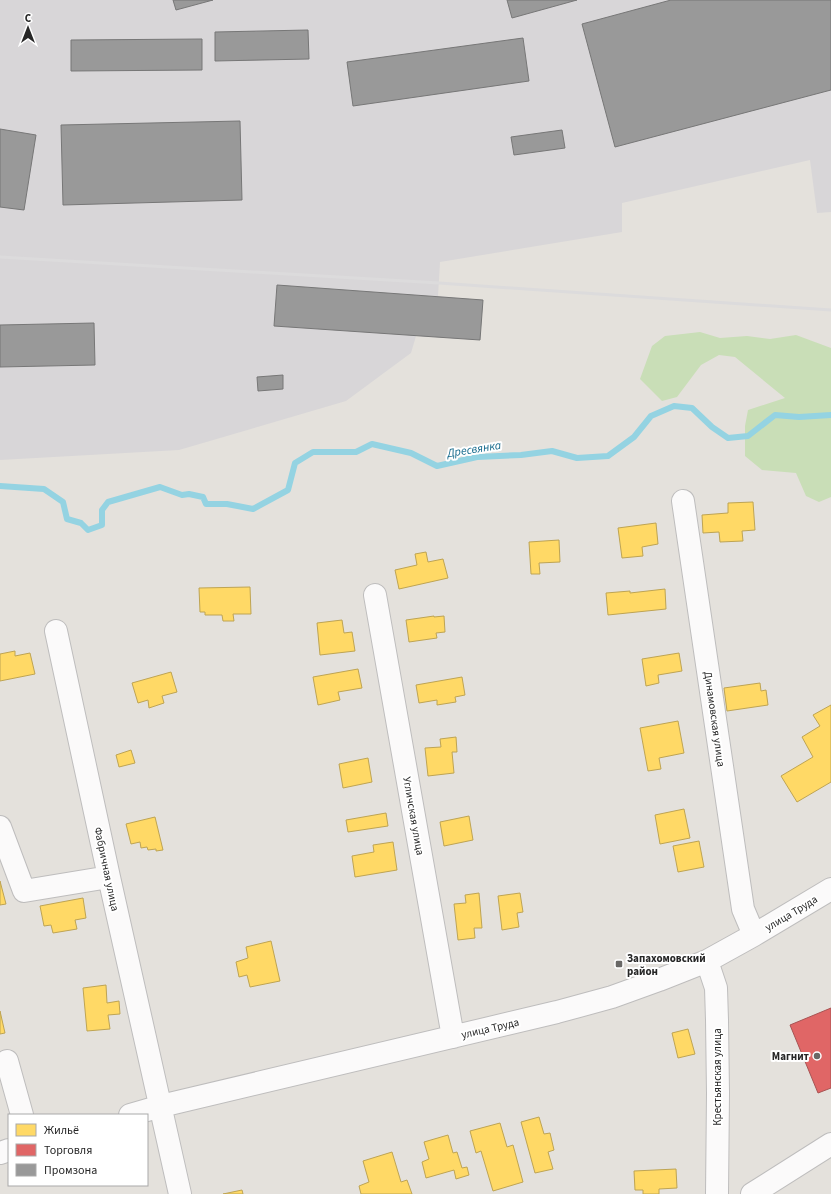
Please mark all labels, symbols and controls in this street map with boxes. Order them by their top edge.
north arrow [8,8,48,48]
text: С [25,11,32,26]
water label: Дресвянка [445,437,503,462]
street label: Динамовская улица [700,670,729,768]
street label: Угличская улица [399,776,428,857]
street label: Фабричная улица [90,826,123,913]
street label: улица Труда [762,892,820,935]
place label: Запахомовский район [627,951,706,979]
marker: Запахомовский район [614,959,624,969]
street label: улица Труда [460,1015,521,1042]
street label: Крестьянская улица [710,1028,725,1126]
place label: Магнит [772,1049,810,1064]
marker: Магнит [812,1051,822,1061]
legend [8,1114,148,1186]
text: Жильё [44,1122,79,1139]
text: Торговля [44,1142,92,1159]
text: Промзона [44,1162,97,1179]

